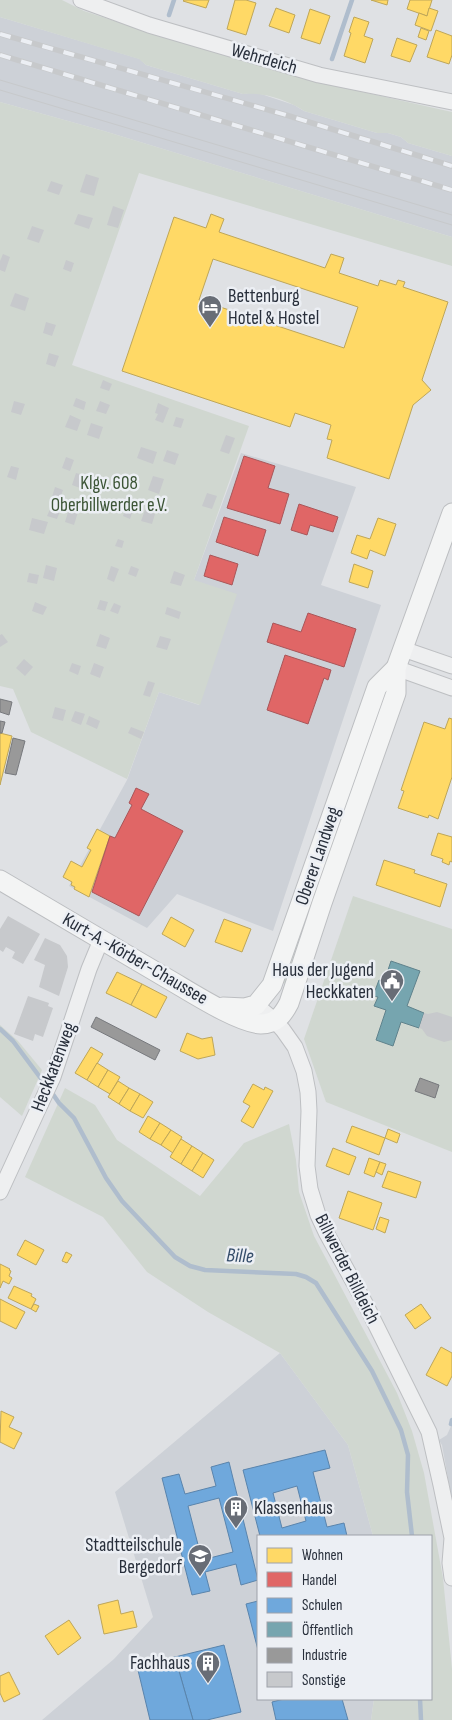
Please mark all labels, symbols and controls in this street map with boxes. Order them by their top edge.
street label: Wehrdeich [228,39,300,79]
place label: Bettenburg Hotel & Hostel [228,285,319,330]
hotel icon: Bettenburg Hotel & Hostel [197,294,223,328]
park label: Klgv. 608 Oberbillwerder e.V. [51,472,167,517]
street label: Oberer Landweg [290,803,346,908]
street label: Kurt-A.-Körber-Chaussee [58,908,212,1010]
place label: Haus der Jugend Heckkaten [272,959,374,1004]
public building icon: Haus der Jugend Heckkaten [379,968,405,1002]
street label: Heckkatenweg [26,1019,82,1115]
street label: Billwerder Billdeich [309,1210,385,1328]
water label: Bille [226,1243,255,1269]
building icon: Klassenhaus [223,1495,249,1529]
place label: Klassenhaus [254,1497,333,1520]
place label: Stadtteilschule Bergedorf [85,1534,182,1579]
legend [257,1535,432,1700]
school or university icon: Stadtteilschule Bergedorf [187,1543,213,1577]
text: Wohnen [302,1546,343,1565]
text: Handel [302,1571,337,1590]
text: Schulen [302,1596,342,1615]
text: Öffentlich [302,1621,353,1640]
text: Industrie [302,1646,347,1665]
building icon: Fachhaus [195,1650,221,1684]
place label: Fachhaus [130,1652,190,1675]
text: Sonstige [302,1671,346,1690]

